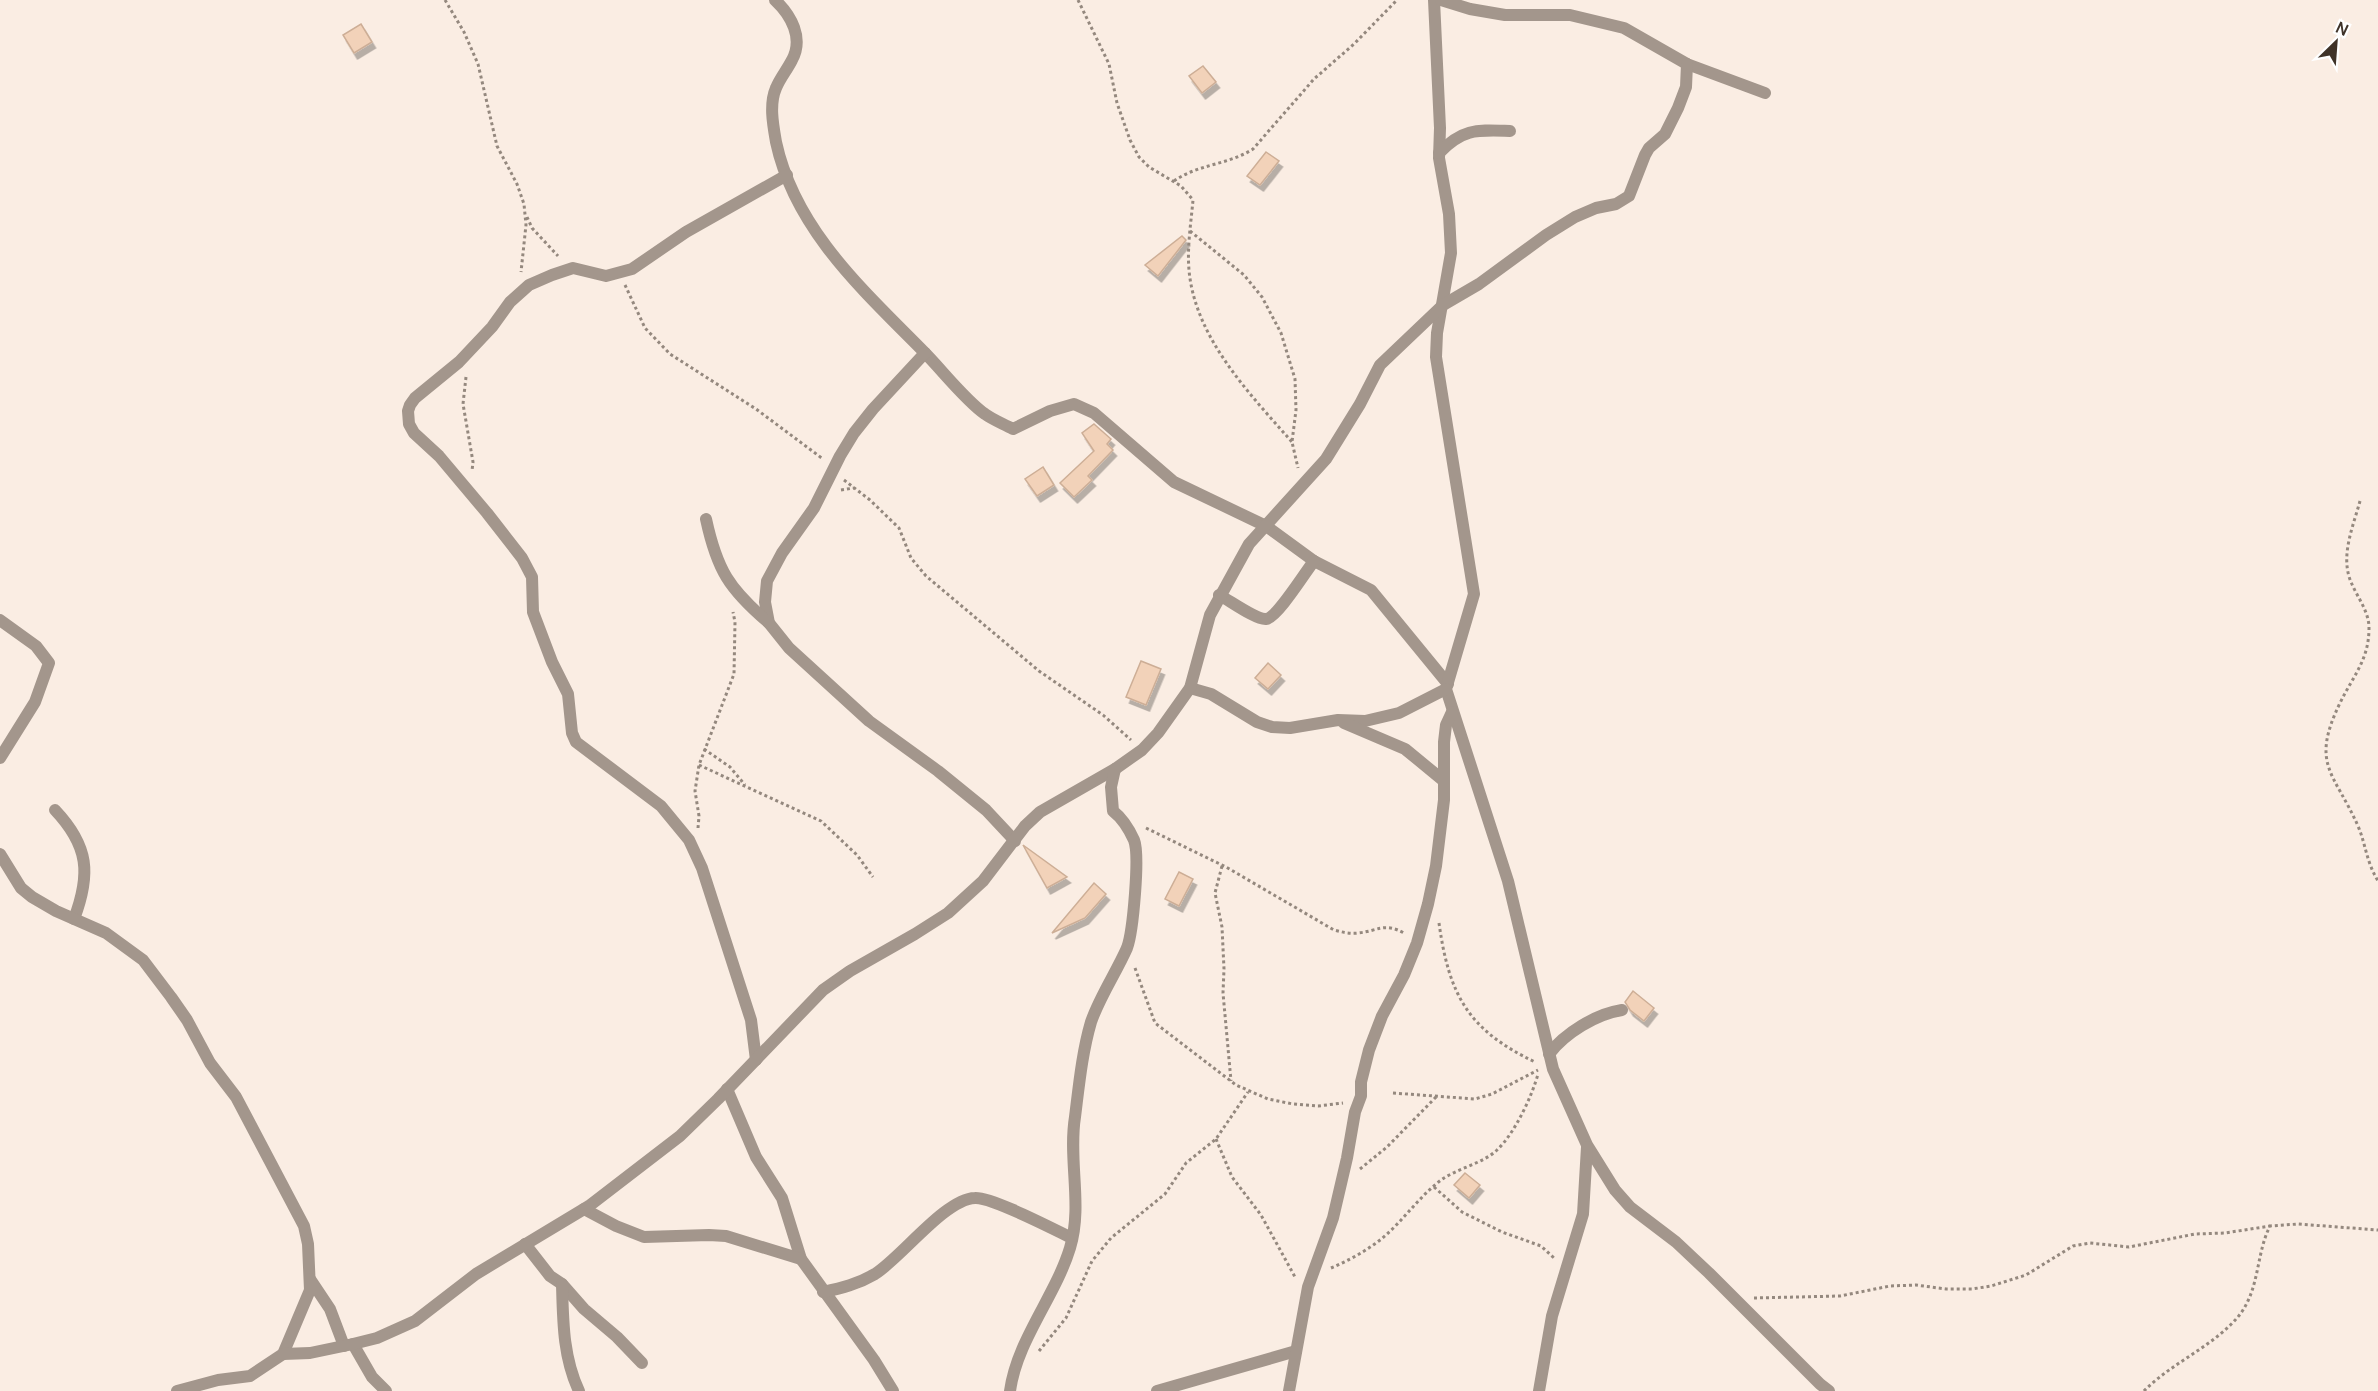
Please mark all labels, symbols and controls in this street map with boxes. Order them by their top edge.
north arrow [2306,12,2366,72]
text: N [2332,16,2352,41]

